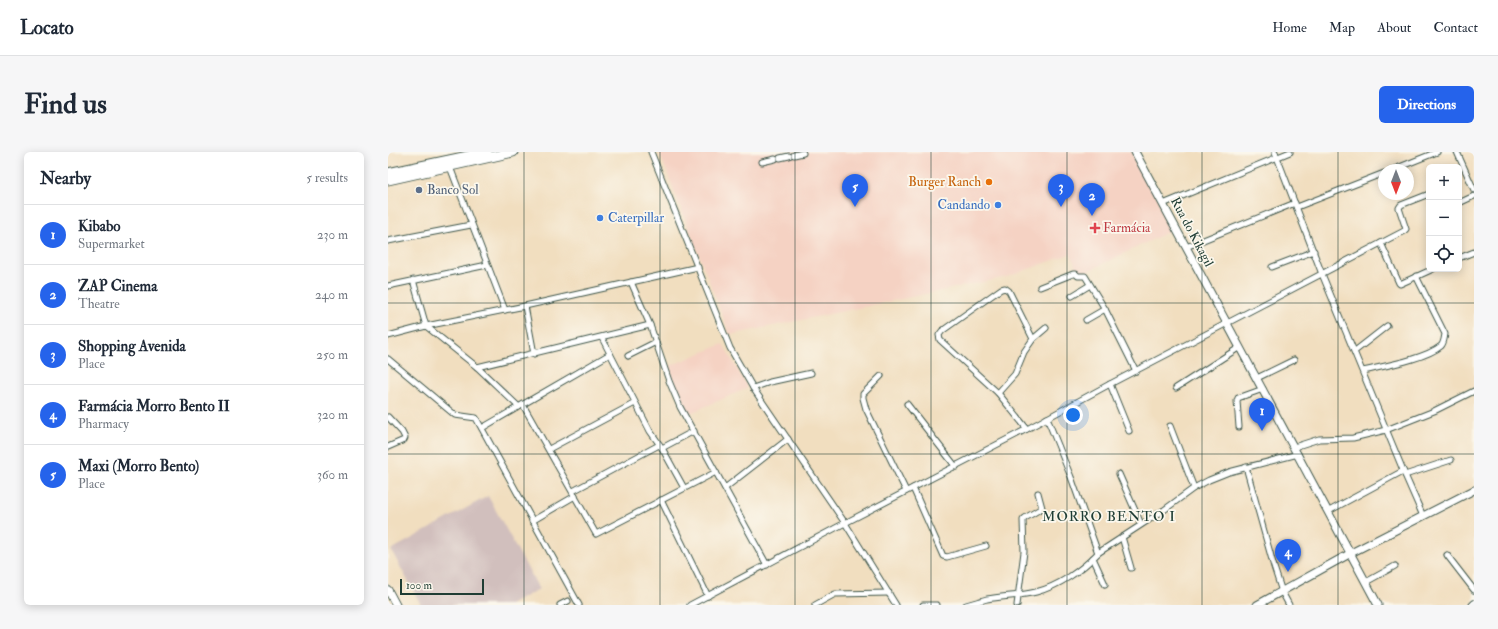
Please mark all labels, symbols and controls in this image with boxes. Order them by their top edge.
text: Locato [20,16,74,40]
text: Home [1272,19,1307,36]
text: Map [1329,19,1355,36]
text: About [1377,19,1411,36]
text: Contact [1433,19,1478,36]
button: Directions [1379,86,1474,123]
text: Find us [24,87,107,122]
north arrow [1378,164,1414,200]
map controls [1426,164,1462,272]
button: + [1426,164,1462,200]
text: Nearby [40,168,91,189]
text: 5 results [306,170,348,186]
pin: 5 [842,174,868,207]
place label: Burger Ranch [908,174,981,190]
pin: 3 [1048,174,1074,207]
marker: Burger Ranch [984,177,994,187]
place label: Banco Sol [427,182,479,198]
pin: 2 [1079,183,1105,216]
marker: Banco Sol [414,185,424,195]
street label: Rua do Kikagil [1167,194,1217,270]
place label: Candando [937,197,990,213]
marker: Candando [993,200,1003,210]
button: − [1426,200,1462,236]
place label: Caterpillar [608,210,664,227]
marker: Caterpillar [595,213,605,223]
text: Kibabo [78,217,121,236]
place label: Farmácia [1103,220,1151,236]
marker: Farmácia [1090,223,1100,233]
text: 1 [51,227,55,243]
text: 230 m [317,227,348,243]
text: Supermarket [78,236,145,252]
button: locate [1426,236,1462,272]
text: ZAP Cinema [78,277,157,296]
text: 2 [50,287,56,303]
text: 240 m [315,287,348,303]
text: Theatre [78,296,120,312]
text: Shopping Avenida [78,337,186,356]
text: 3 [51,347,56,363]
text: 250 m [316,347,348,363]
text: Place [78,356,105,372]
text: Farmácia Morro Bento II [78,397,230,416]
pin: 1 [1249,398,1275,431]
your location [1063,405,1083,425]
text: 4 [49,407,57,423]
text: 320 m [317,407,348,423]
text: Pharmacy [78,416,129,432]
text: Maxi (Morro Bento) [78,457,199,476]
text: 5 [50,467,56,483]
text: 360 m [317,467,348,483]
text: Place [78,476,105,492]
district label: MORRO BENTO I [1042,508,1176,525]
pin: 4 [1275,539,1301,572]
scale bar [400,577,484,596]
text: 100 m [406,579,432,592]

